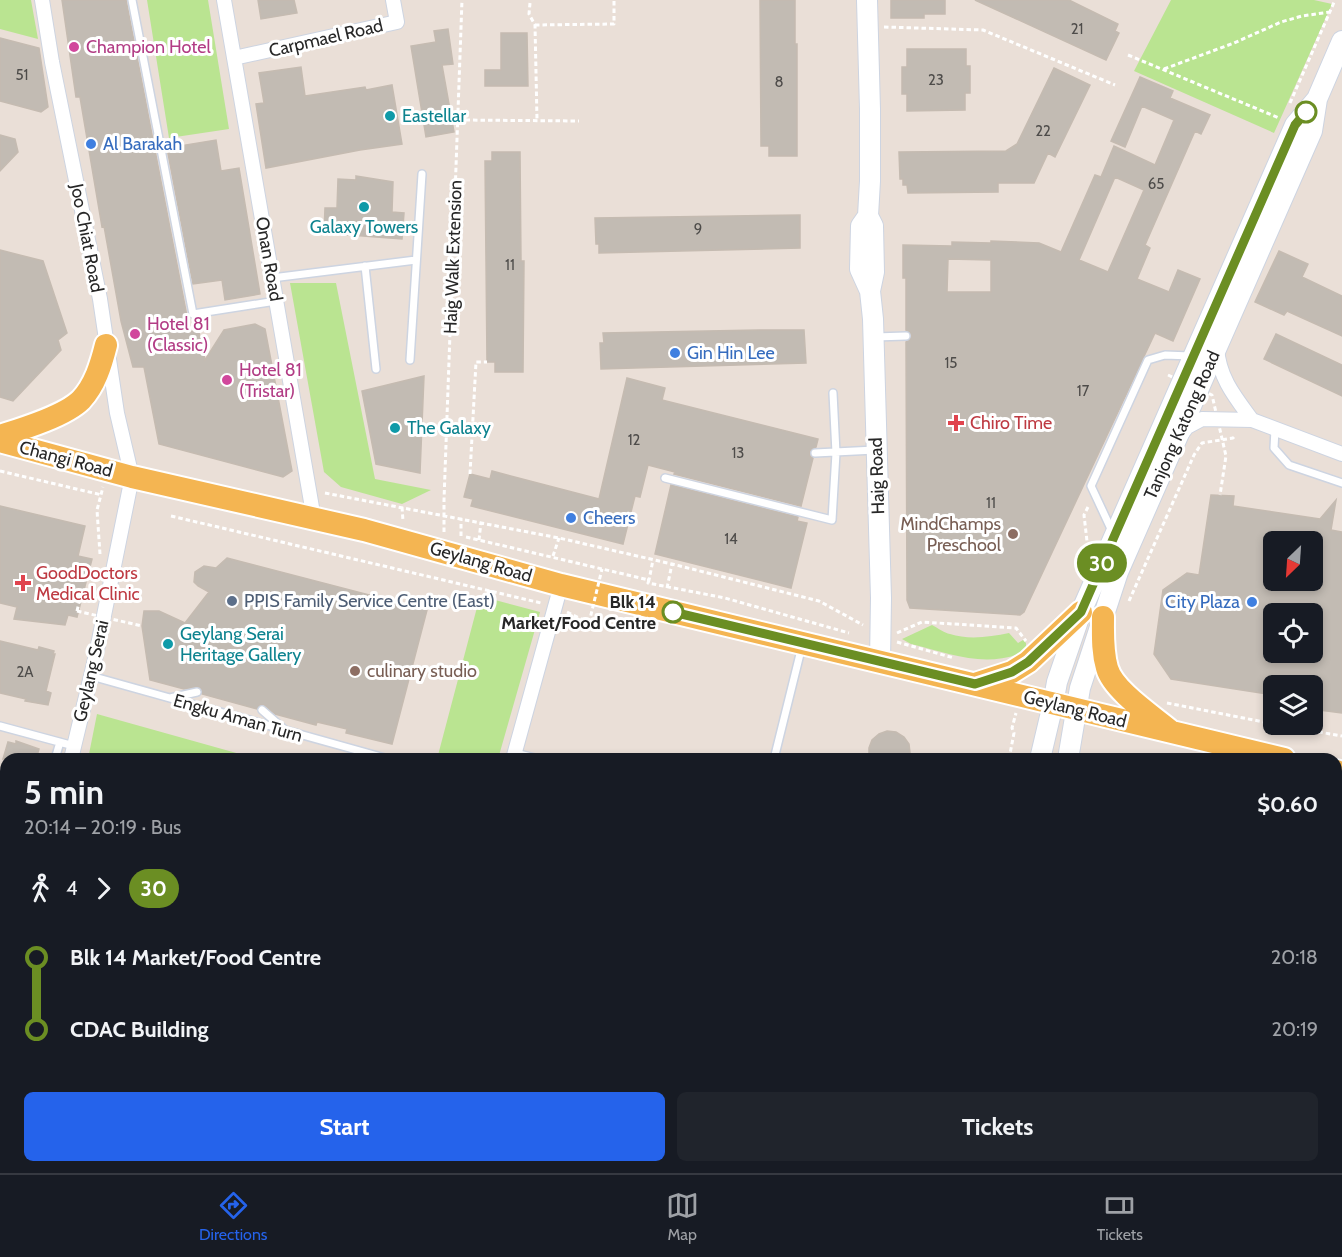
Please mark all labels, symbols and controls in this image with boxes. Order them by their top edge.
street label: Carpmael Road [267,14,385,62]
house number: 21 [1071,20,1083,38]
place label: Champion Hotel [86,36,212,58]
marker: Champion Hotel [67,40,81,54]
house number: 51 [15,66,29,84]
house number: 23 [928,71,944,89]
house number: 8 [774,73,784,91]
unlabelled marker [1295,101,1317,123]
place label: Eastellar [402,105,466,127]
marker: Eastellar [383,109,397,123]
house number: 22 [1035,122,1051,140]
place label: Al Barakah [103,133,182,155]
marker: Al Barakah [84,137,98,151]
house number: 65 [1148,175,1164,193]
street label: Haig Walk Extension [439,179,467,335]
street label: Joo Chiat Road [65,181,108,294]
marker: Galaxy Towers [357,200,371,214]
street label: Onan Road [251,215,287,303]
place label: Galaxy Towers [310,216,418,238]
house number: 9 [694,220,702,238]
house number: 11 [505,256,515,274]
place label: Hotel 81 (Classic) [147,313,210,356]
marker: Hotel 81 (Classic) [128,327,142,341]
place label: Gin Hin Lee [687,342,775,364]
marker: Gin Hin Lee [668,346,682,360]
street label: Tanjong Katong Road [1139,347,1225,503]
house number: 15 [944,354,958,372]
place label: Hotel 81 (Tristar) [239,359,302,402]
marker: Hotel 81 (Tristar) [220,373,234,387]
house number: 17 [1077,382,1090,400]
place label: Chiro Time [970,412,1052,434]
marker: Chiro Time [947,414,965,432]
place label: The Galaxy [407,417,491,439]
marker: The Galaxy [388,421,402,435]
house number: 12 [628,431,641,449]
street label: Changi Road [17,436,115,482]
street label: Haig Road [865,437,889,515]
house number: 13 [731,444,745,462]
house number: 11 [986,494,996,512]
place label: Cheers [583,507,635,529]
marker: Cheers [564,511,578,525]
place label: MindChamps Preschool [900,513,1002,556]
marker: MindChamps Preschool [1006,527,1020,541]
house number: 14 [724,530,738,548]
north arrow [1263,531,1323,591]
map controls [1263,531,1323,735]
street label: Geylang Road [427,537,535,587]
line badge: 30 [1075,544,1129,582]
text: 30 [1089,551,1115,576]
place label: GoodDoctors Medical Clinic [36,562,140,605]
marker: GoodDoctors Medical Clinic [14,574,32,592]
place label: PPIS Family Service Centre (East) [244,590,495,612]
place label: Blk 14 Market/Food Centre [501,591,656,634]
place label: City Plaza [1165,591,1240,613]
marker: PPIS Family Service Centre (East) [225,594,239,608]
marker: City Plaza [1245,595,1259,609]
marker: Blk 14 Market/Food Centre [662,601,684,623]
button: locate [1263,603,1323,663]
street label: Geylang Serai [69,618,113,724]
place label: Geylang Serai Heritage Gallery [180,623,301,666]
marker: Geylang Serai Heritage Gallery [161,637,175,651]
place label: culinary studio [367,660,477,682]
house number: 2A [16,663,34,681]
marker: culinary studio [348,664,362,678]
button: layers [1263,675,1323,735]
street label: Geylang Road [1021,686,1129,732]
street label: Engku Aman Turn [171,689,305,747]
text: 5 min [24,772,104,812]
text: $0.60 [1257,791,1318,818]
text: 20:14 – 20:19 · Bus [24,815,181,839]
icon: walk [24,872,57,905]
icon: forward [87,872,120,905]
text: 4 [66,876,78,900]
text: 30 [141,876,167,901]
text: Blk 14 Market/Food Centre [70,944,321,971]
text: 20:18 [1271,945,1318,969]
text: CDAC Building [70,1016,209,1043]
text: 20:19 [1272,1017,1318,1041]
button: Start [24,1092,665,1161]
button: Tickets [677,1092,1318,1161]
tab: Directions [199,1189,267,1244]
tab: Map [666,1189,699,1244]
tab: Tickets [1097,1189,1143,1244]

